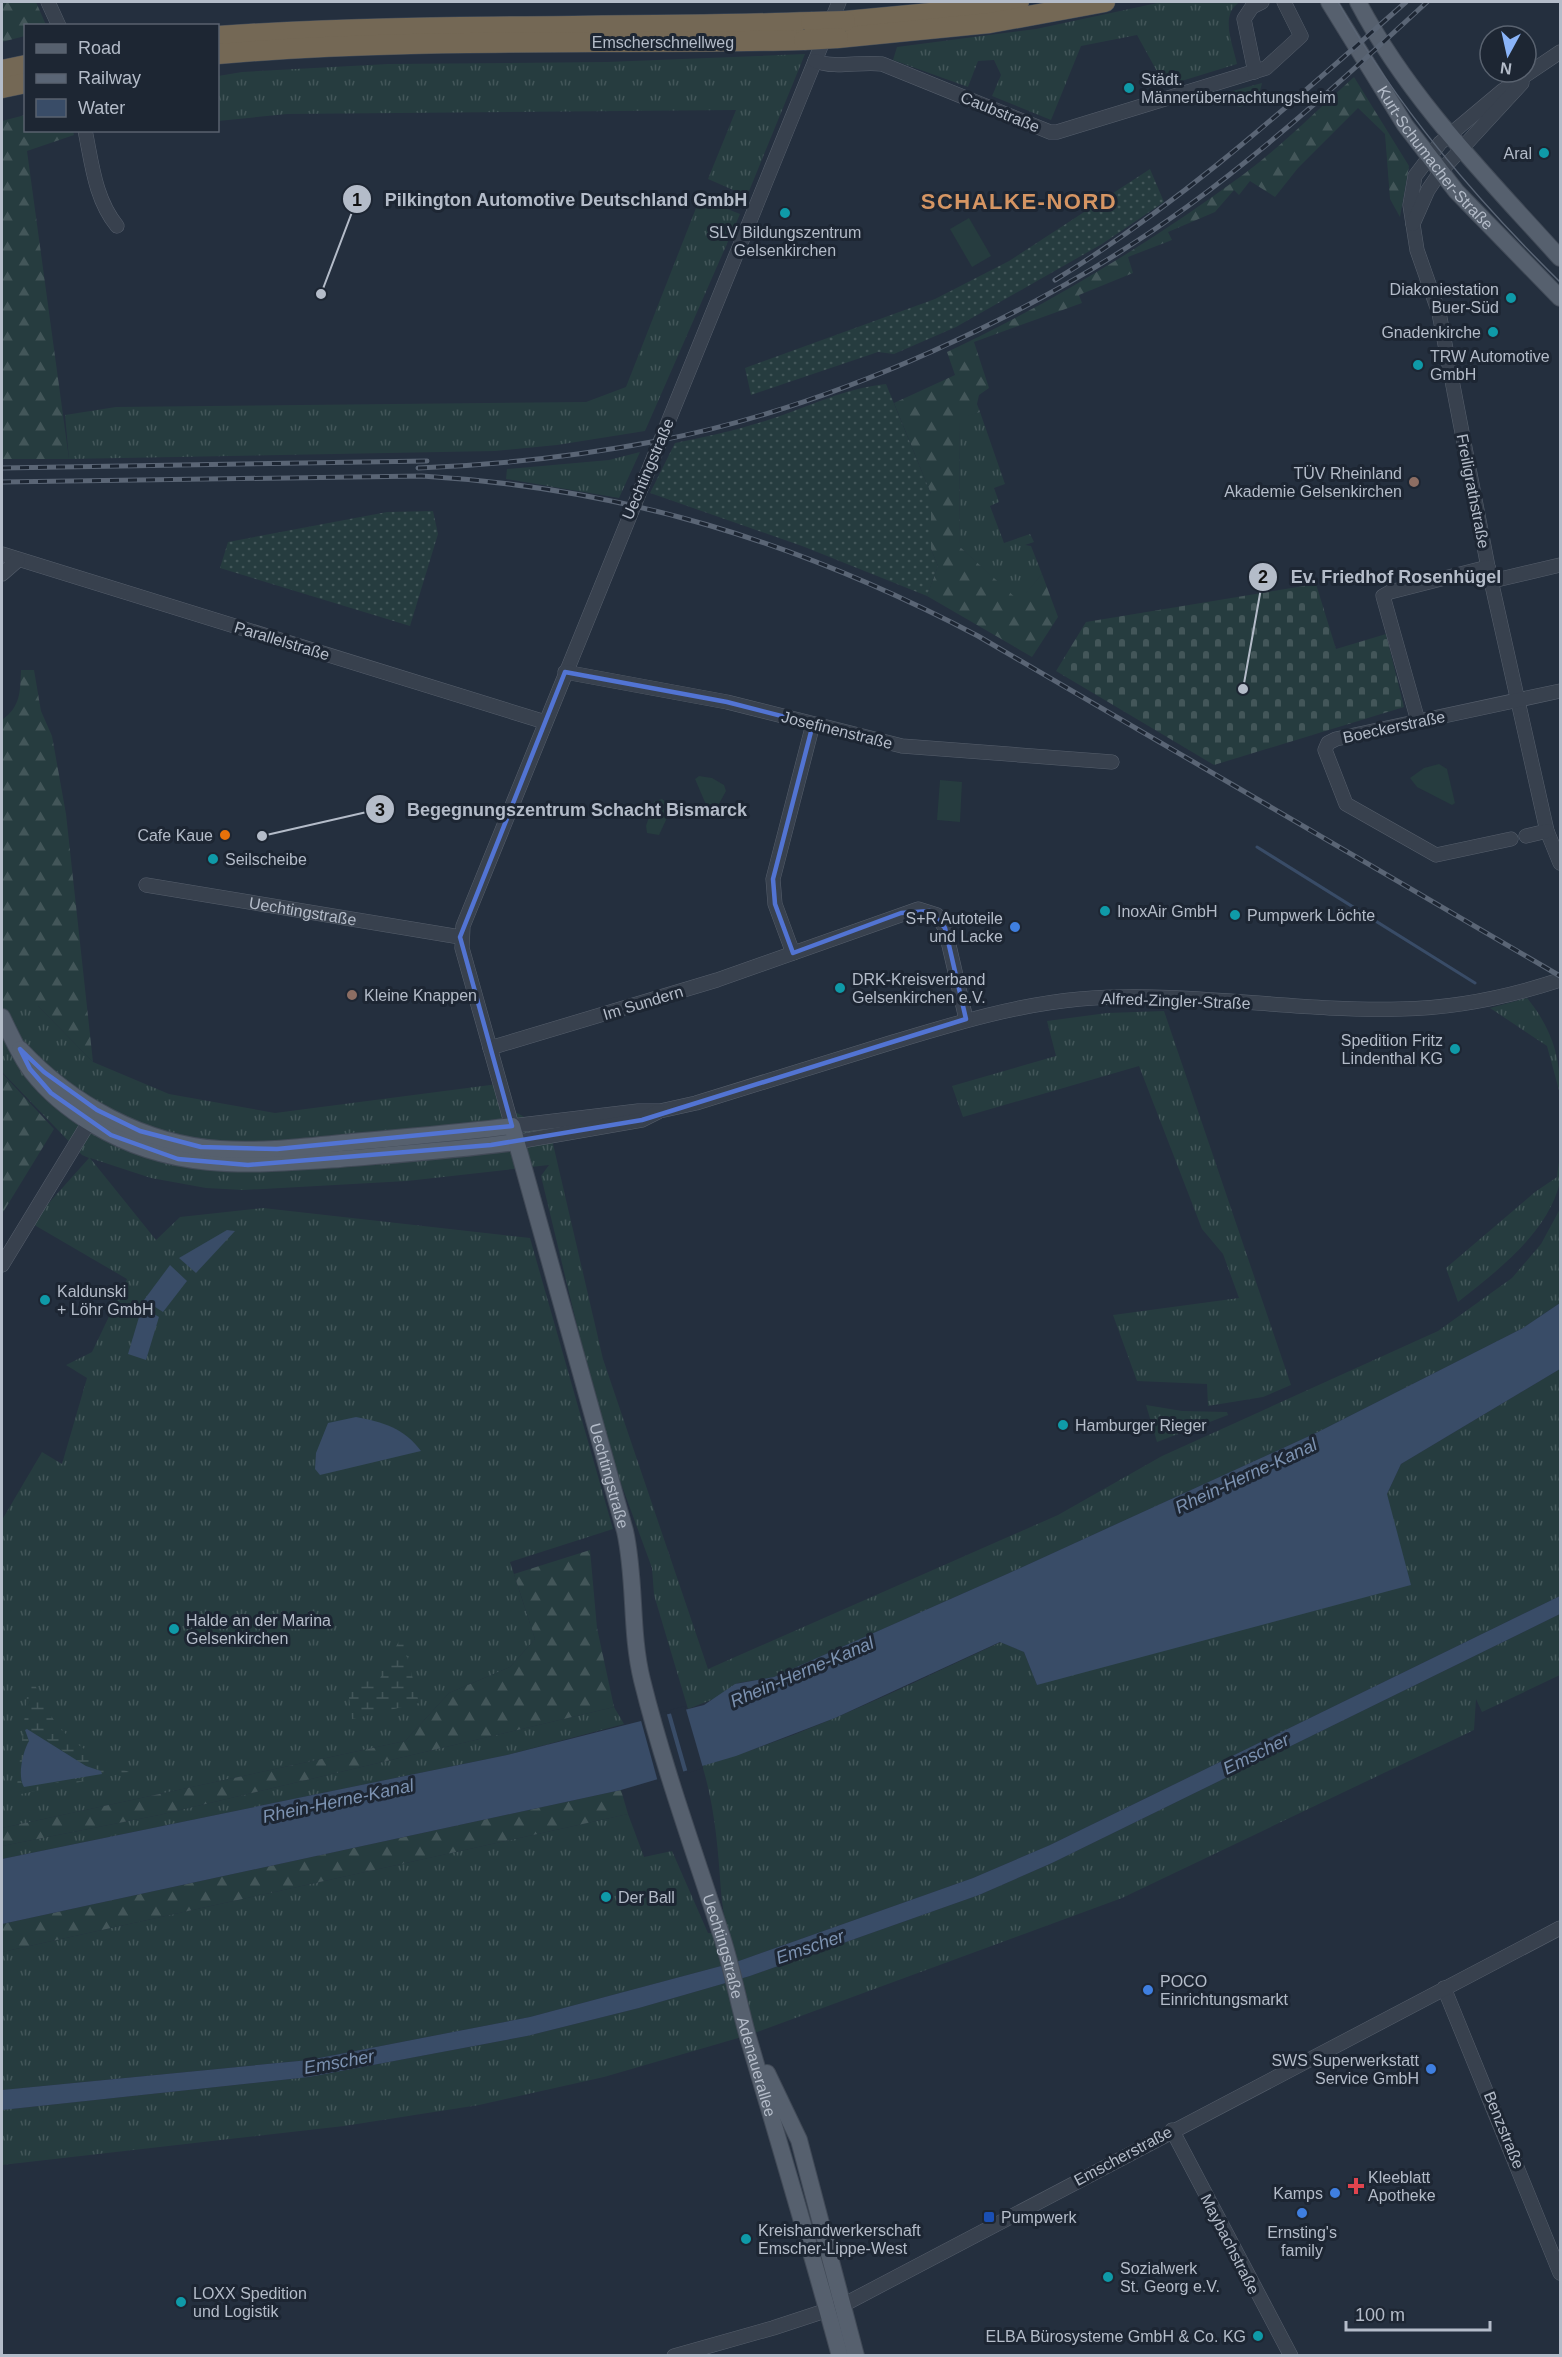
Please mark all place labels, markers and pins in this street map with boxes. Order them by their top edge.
place label: Städt. Männerübernachtungsheim [1141,71,1336,106]
marker: Städt. Männerübernachtungsheim [1122,81,1136,95]
place label: Aral [1504,145,1532,162]
marker: Aral [1537,146,1551,160]
callout: Pilkington Automotive Deutschland GmbH [342,181,759,217]
marker: SLV Bildungszentrum Gelsenkirchen [778,206,792,220]
place label: SLV Bildungszentrum Gelsenkirchen [709,224,861,259]
place label: Diakoniestation Buer-Süd [1390,281,1499,316]
marker: Diakoniestation Buer-Süd [1504,291,1518,305]
place label: Gnadenkirche [1381,324,1481,341]
marker: Gnadenkirche [1486,325,1500,339]
place label: TRW Automotive GmbH [1430,348,1550,383]
marker: TRW Automotive GmbH [1411,358,1425,372]
place label: TÜV Rheinland Akademie Gelsenkirchen [1224,465,1402,500]
marker: TÜV Rheinland Akademie Gelsenkirchen [1407,475,1421,489]
callout: Ev. Friedhof Rosenhügel [1248,559,1513,595]
callout: Begegnungszentrum Schacht Bismarck [365,791,759,827]
place label: Cafe Kaue [137,827,213,844]
marker: Cafe Kaue [218,828,232,842]
place label: Seilscheibe [225,851,307,868]
marker: Seilscheibe [206,852,220,866]
place label: InoxAir GmbH [1117,903,1217,920]
marker: InoxAir GmbH [1098,904,1112,918]
place label: Pumpwerk Löchte [1247,907,1375,924]
marker: Pumpwerk Löchte [1228,908,1242,922]
place label: S+R Autoteile und Lacke [906,910,1003,945]
marker: S+R Autoteile und Lacke [1008,920,1022,934]
place label: DRK-Kreisverband Gelsenkirchen e.V. [852,971,986,1006]
marker: DRK-Kreisverband Gelsenkirchen e.V. [833,981,847,995]
place label: Kleine Knappen [364,987,477,1004]
marker: Kleine Knappen [345,988,359,1002]
place label: Spedition Fritz Lindenthal KG [1341,1032,1443,1067]
marker: Spedition Fritz Lindenthal KG [1448,1042,1462,1056]
place label: Kaldunski + Löhr GmbH [57,1283,153,1318]
marker: Kaldunski + Löhr GmbH [38,1293,52,1307]
place label: Hamburger Rieger [1075,1417,1207,1434]
marker: Hamburger Rieger [1056,1418,1070,1432]
place label: Halde an der Marina Gelsenkirchen [186,1612,331,1647]
marker: Halde an der Marina Gelsenkirchen [167,1622,181,1636]
place label: Der Ball [618,1889,675,1906]
marker: Der Ball [599,1890,613,1904]
place label: POCO Einrichtungsmarkt [1160,1973,1289,2008]
marker: POCO Einrichtungsmarkt [1141,1983,1155,1997]
place label: SWS Superwerkstatt Service GmbH [1271,2052,1420,2087]
marker: SWS Superwerkstatt Service GmbH [1424,2062,1438,2076]
place label: Kleeblatt Apotheke [1368,2169,1436,2204]
marker: Kleeblatt Apotheke [1349,2179,1363,2193]
place label: Kamps [1273,2185,1323,2202]
marker: Kamps [1328,2186,1342,2200]
marker: Ernsting's family [1295,2206,1309,2220]
place label: Pumpwerk [1001,2209,1078,2226]
marker: Pumpwerk [982,2210,996,2224]
place label: Kreishandwerkerschaft Emscher-Lippe-West [758,2222,921,2257]
place label: Ernsting's family [1267,2224,1337,2259]
marker: Kreishandwerkerschaft Emscher-Lippe-West [739,2232,753,2246]
place label: Sozialwerk St. Georg e.V. [1120,2260,1220,2295]
marker: Sozialwerk St. Georg e.V. [1101,2270,1115,2284]
place label: LOXX Spedition und Logistik [193,2285,307,2320]
marker: LOXX Spedition und Logistik [174,2295,188,2309]
place label: ELBA Bürosysteme GmbH & Co. KG [985,2328,1246,2345]
marker: ELBA Bürosysteme GmbH & Co. KG [1251,2329,1265,2343]

